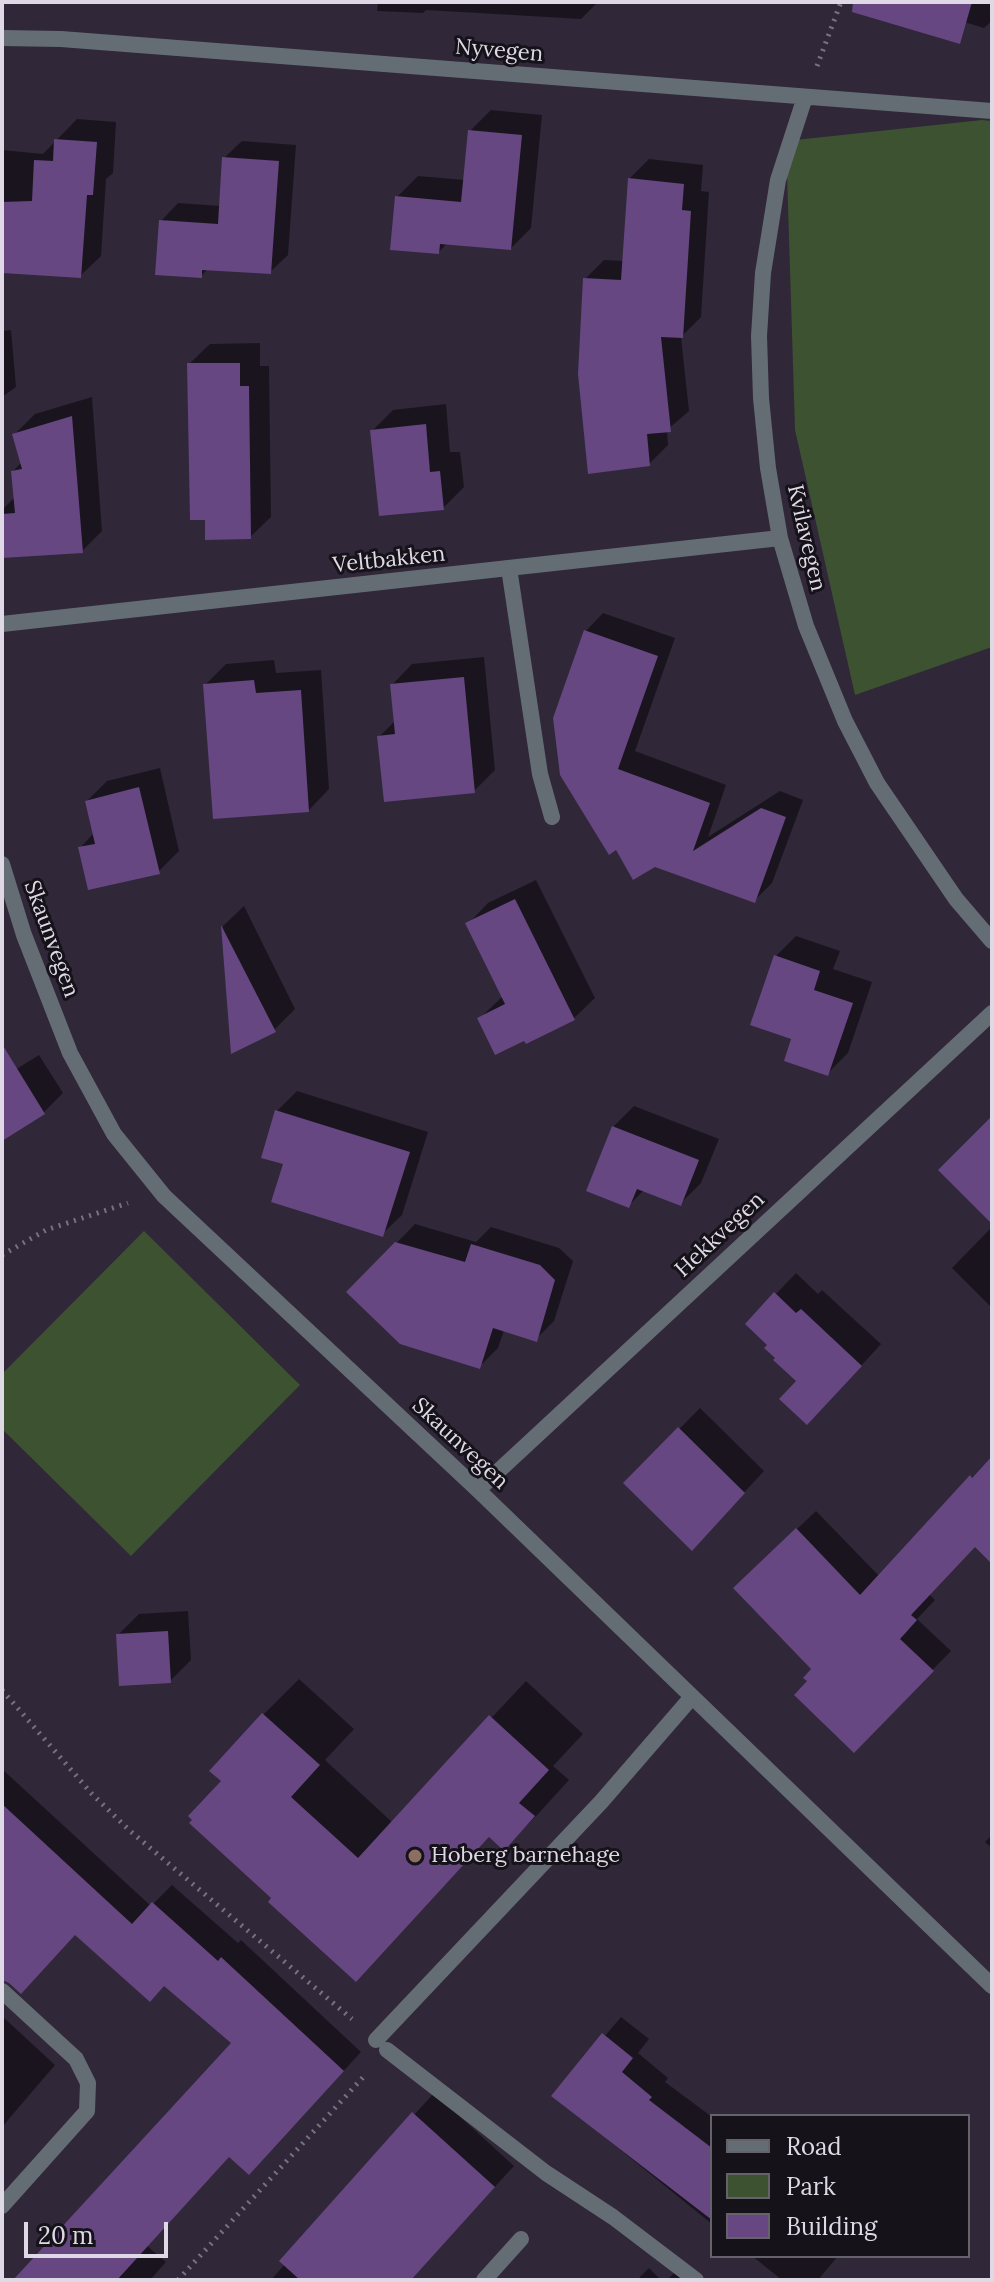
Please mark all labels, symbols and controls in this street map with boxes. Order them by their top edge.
street label: Nyvegen [454,34,544,68]
street label: Kvilavegen [781,482,831,594]
street label: Veltbakken [332,541,446,579]
street label: Skaunvegen [18,877,84,1001]
street label: Hekkvegen [670,1187,770,1283]
street label: Skaunvegen [406,1393,514,1495]
place label: Hoberg barnehage [431,1843,620,1869]
marker: Hoberg barnehage [406,1847,424,1865]
legend [710,2114,970,2258]
text: Road [786,2131,842,2162]
text: Park [786,2171,836,2202]
scale bar [28,2206,172,2256]
text: Building [786,2211,877,2242]
text: 20 m [38,2220,94,2251]

